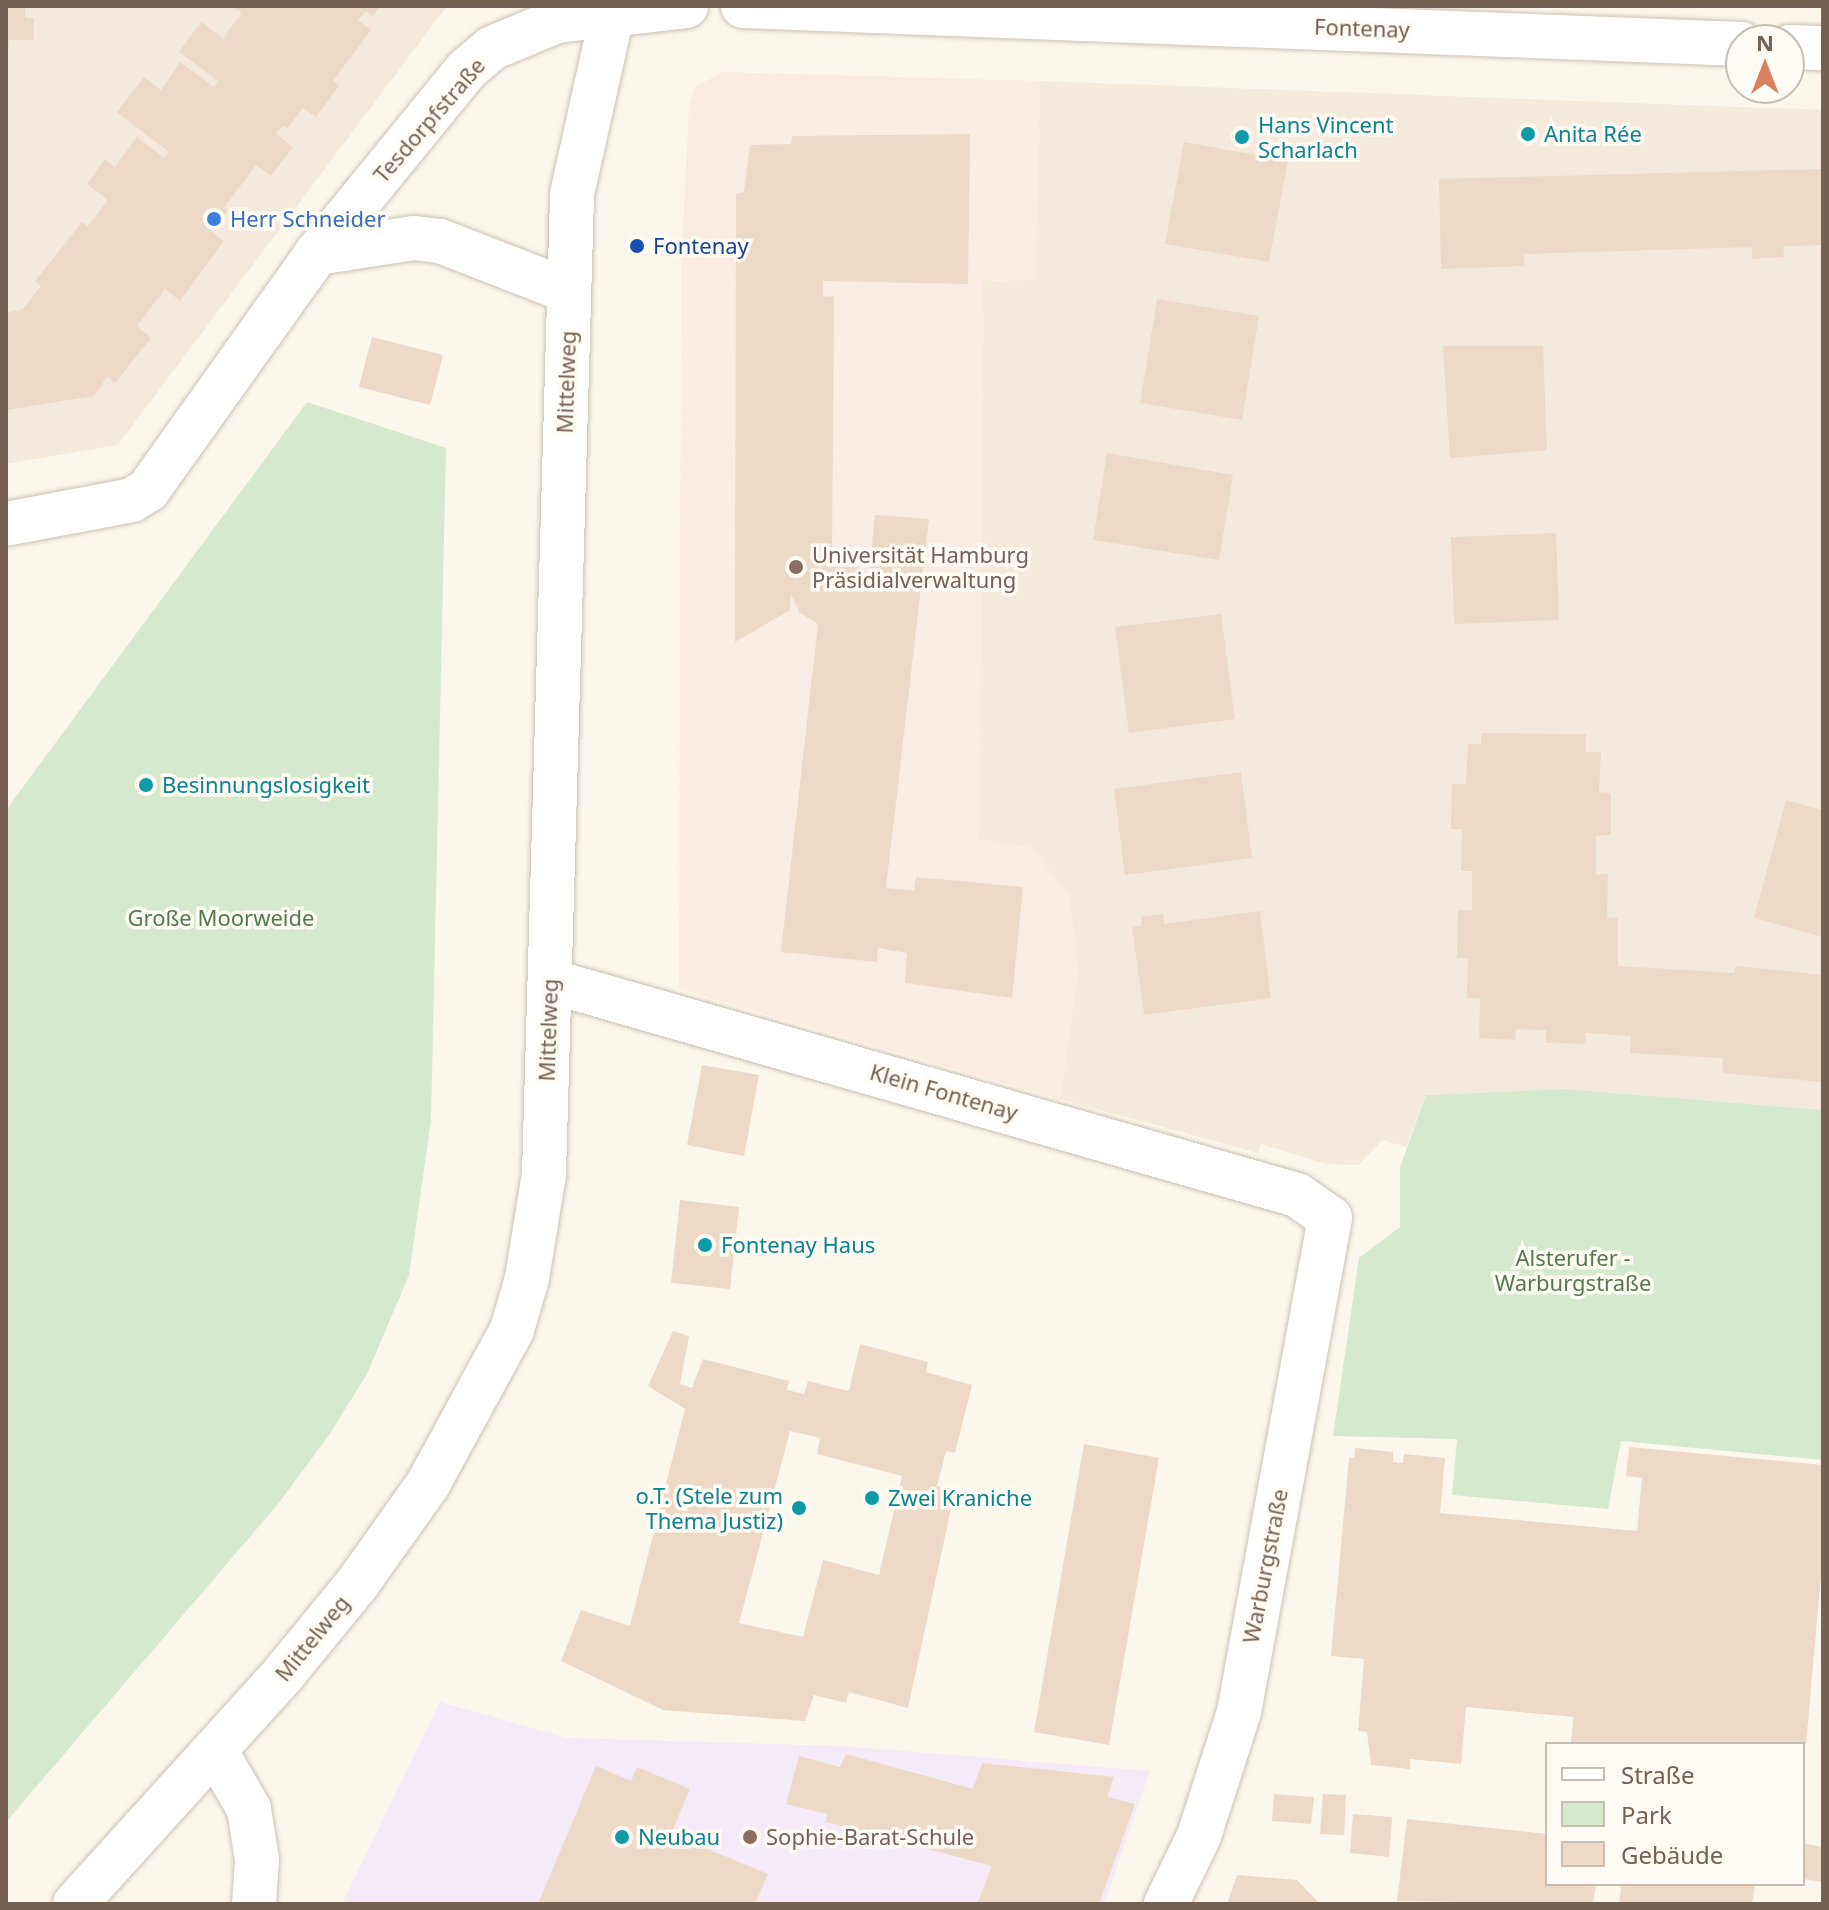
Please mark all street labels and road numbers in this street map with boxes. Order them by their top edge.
street label: Fontenay [1314,13,1410,43]
street label: Tesdorpfstraße [368,52,490,188]
street label: Mittelweg [551,330,581,434]
street label: Mittelweg [533,978,563,1082]
street label: Klein Fontenay [867,1058,1021,1126]
street label: Warburgstraße [1237,1487,1293,1645]
street label: Mittelweg [269,1590,355,1686]

